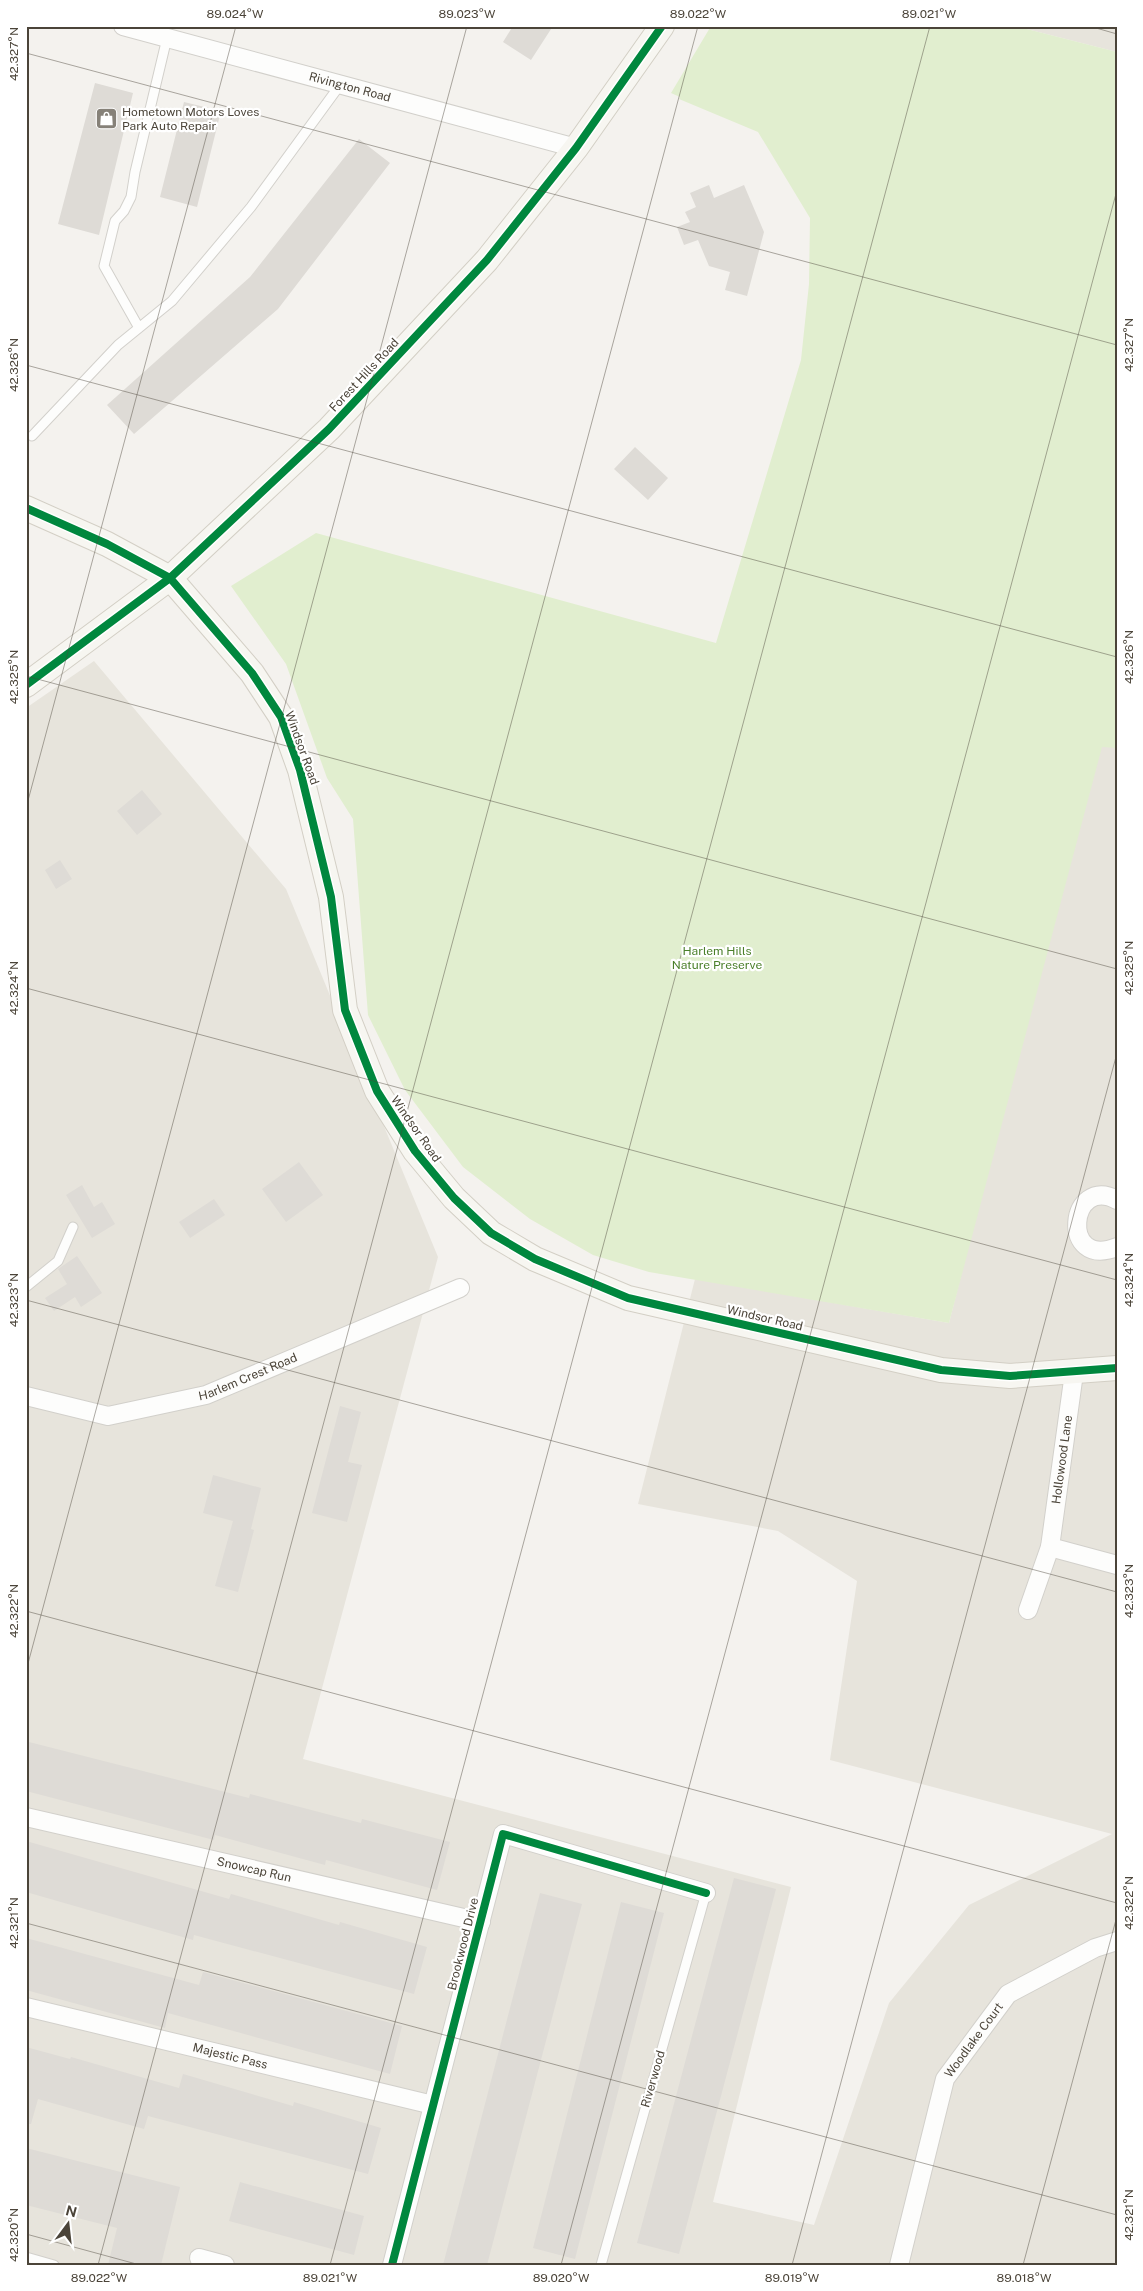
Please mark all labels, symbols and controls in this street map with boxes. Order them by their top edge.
text: 89.024°W [207,7,264,21]
text: 89.023°W [439,7,496,21]
text: 89.022°W [670,7,727,21]
text: 89.021°W [902,7,957,21]
text: 42.327°N [7,27,21,81]
street label: Rivington Road [307,69,392,105]
place label: Hometown Motors Loves Park Auto Repair [122,105,259,133]
shop icon: Hometown Motors Loves Park Auto Repair [94,107,118,131]
text: 42.327°N [1122,318,1136,372]
street label: Forest Hills Road [326,335,402,415]
text: 42.326°N [7,338,21,392]
text: 42.326°N [1122,630,1136,684]
text: 42.325°N [7,650,21,704]
street label: Windsor Road [282,709,322,787]
text: 42.325°N [1122,941,1136,995]
park label: Harlem Hills Nature Preserve [672,944,763,972]
text: 42.324°N [7,961,21,1015]
street label: Windsor Road [388,1093,444,1165]
text: 42.324°N [1122,1253,1136,1307]
text: 42.323°N [7,1273,21,1327]
street label: Windsor Road [726,1302,804,1334]
street label: Harlem Crest Road [197,1350,299,1403]
street label: Hollowood Lane [1049,1414,1075,1505]
text: 42.323°N [1122,1564,1136,1618]
text: 42.322°N [7,1584,21,1638]
street label: Snowcap Run [215,1854,293,1885]
text: 42.322°N [1122,1876,1136,1930]
street label: Brookwood Drive [445,1896,481,1992]
text: 42.321°N [7,1897,21,1949]
street label: Woodlake Court [942,2000,1006,2080]
street label: Majestic Pass [191,2040,269,2072]
street label: Riverwood [638,2049,668,2109]
text: 42.321°N [1122,2189,1136,2241]
north arrow [42,2198,92,2248]
text: N [64,2202,79,2221]
text: 42.320°N [7,2208,21,2262]
text: 89.022°W [71,2271,128,2285]
text: 89.021°W [303,2271,358,2285]
text: 89.020°W [533,2271,590,2285]
text: 89.019°W [765,2271,820,2285]
text: 89.018°W [997,2271,1052,2285]

